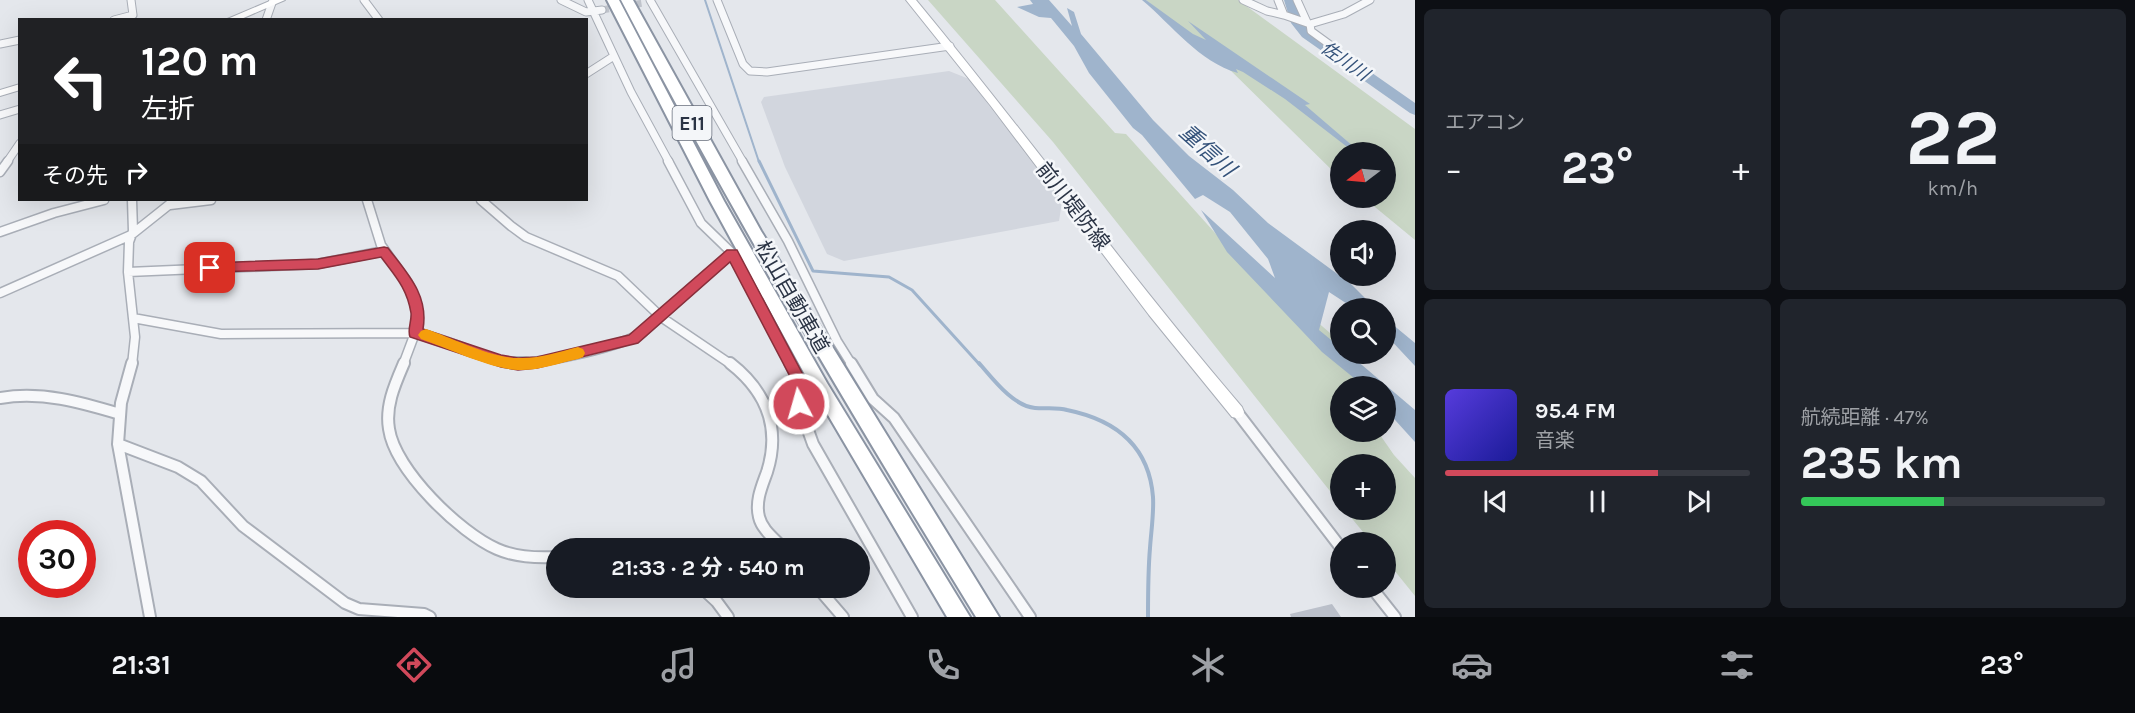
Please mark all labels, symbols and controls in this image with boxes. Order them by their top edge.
text: 120 m [141,36,258,86]
water label: 佐川川 [1317,37,1375,87]
icon: left [42,42,120,120]
text: 22 [1906,92,2000,184]
text: 左折 [141,93,195,125]
road number: E11 [672,106,712,140]
text: エアコン [1445,111,1525,134]
water label: 重信川 [1174,119,1242,184]
north arrow [1330,142,1396,208]
map controls [1330,142,1396,598]
text: 23° [1561,142,1634,194]
text: − [1445,150,1462,188]
text: + [1732,150,1749,188]
icon: right [120,156,153,189]
street label: 前川堤防線 [1031,157,1115,255]
text: その先 [42,163,108,189]
text: km/h [1927,177,1978,200]
button: sound [1330,220,1396,286]
street label: 松山自動車道 [750,236,834,358]
pin [184,242,235,293]
icon: arrive [193,251,226,284]
button: search [1330,298,1396,364]
position arrow [767,372,831,436]
button: layers [1330,376,1396,442]
text: 95.4 FM [1535,398,1616,424]
text: 航続距離 · 47% [1801,406,1929,429]
text: 音楽 [1535,429,1575,452]
text: 235 km [1801,437,1963,489]
button: + [1330,454,1396,520]
icon: previous [1479,485,1512,518]
icon: pause [1581,485,1614,518]
icon: next [1682,485,1715,518]
speed limit sign: 30 [18,520,96,598]
button: − [1330,532,1396,598]
text: 21:33 · 2 分 · 540 m [611,555,805,581]
icon: directions [393,644,435,686]
icon: music [658,644,700,686]
icon: phone [922,644,964,686]
icon: climate [1187,644,1229,686]
icon: car [1451,644,1493,686]
icon: filters [1716,644,1758,686]
text: 21:31 [111,649,171,681]
text: 23° [1980,649,2024,681]

